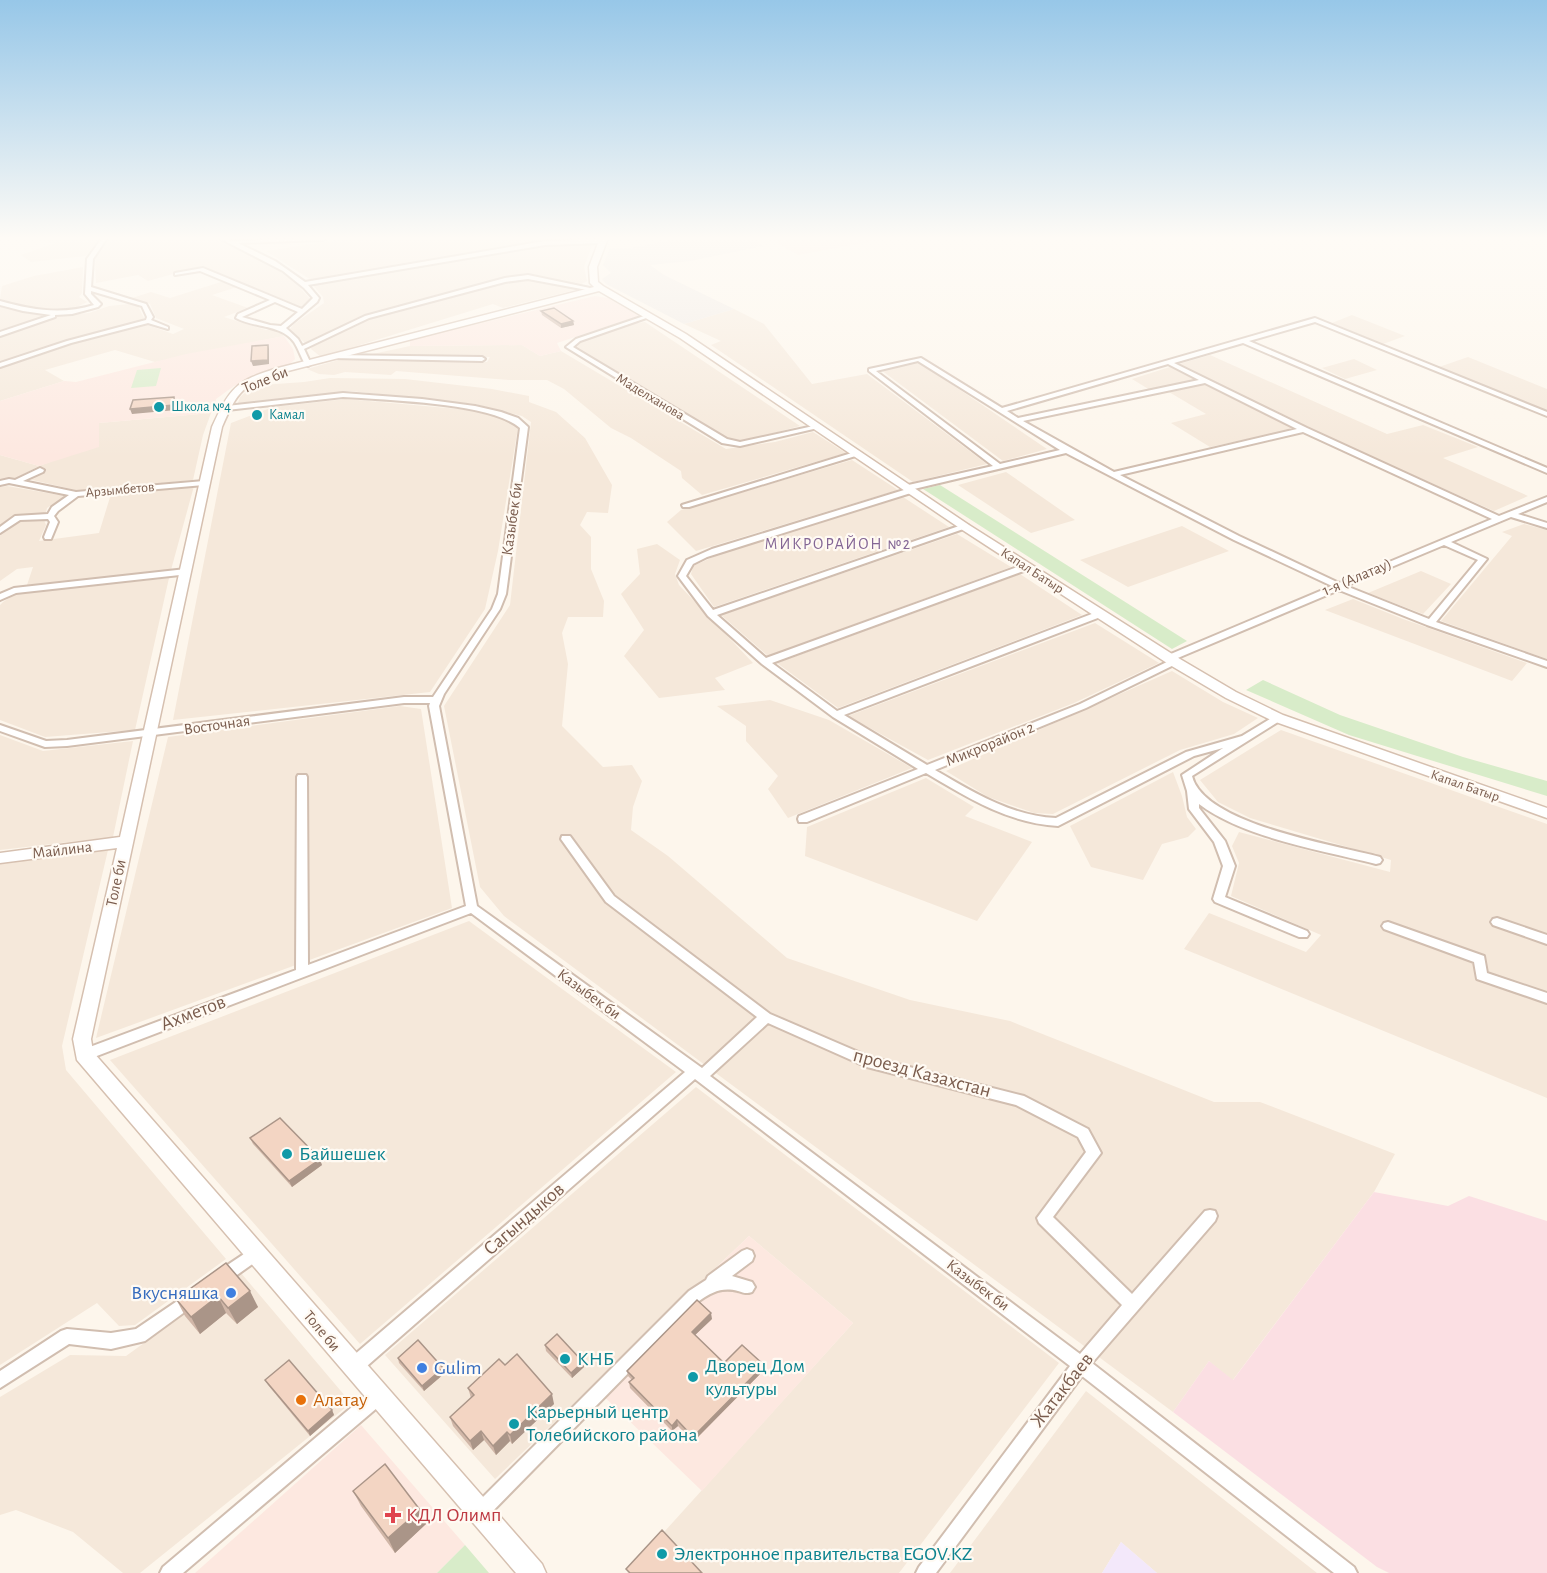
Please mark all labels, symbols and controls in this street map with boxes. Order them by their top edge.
street label: Толе би [240,364,290,396]
street label: Маделханова [613,371,687,423]
marker: Школа №4 [152,400,166,414]
place label: Школа №4 [171,400,231,414]
marker: Камал [250,408,264,422]
place label: Камал [269,408,305,422]
street label: Арзымбетов [85,480,155,500]
street label: Казыбек би [499,481,525,557]
district label: МИКРОРАЙОН №2 [765,535,911,552]
street label: Капал Батыр [998,546,1066,596]
street label: 1-я (Алатау) [1320,555,1394,600]
street label: Восточная [183,712,251,738]
street label: Микрорайон 2 [943,719,1037,769]
street label: Капал Батыр [1429,768,1501,804]
street label: Майлина [31,838,93,862]
street label: Толе би [103,858,129,908]
street label: Казыбек би [554,966,624,1022]
street label: Ахметов [158,992,228,1034]
street label: проезд Казахстан [851,1045,993,1101]
place label: Байшешек [299,1144,386,1164]
marker: Байшешек [280,1147,294,1161]
street label: Сагындыков [480,1179,568,1259]
street label: Казыбек би [944,1256,1012,1314]
place label: Вкусняшка [131,1283,219,1303]
marker: Вкусняшка [224,1286,238,1300]
street label: Толе би [300,1308,344,1354]
place label: КНБ [577,1349,614,1369]
street label: Жатакбаев [1027,1349,1097,1431]
marker: КНБ [558,1352,572,1366]
place label: Дворец Дом культуры [705,1356,805,1399]
place label: Gulim [434,1358,482,1378]
marker: Gulim [415,1361,429,1375]
marker: Дворец Дом культуры [686,1370,700,1384]
place label: Алатау [313,1390,368,1410]
marker: Алатау [294,1393,308,1407]
place label: Карьерный центр Толебийского района [526,1402,698,1445]
marker: Карьерный центр Толебийского района [507,1417,521,1431]
place label: КДЛ Олимп [406,1505,502,1525]
marker: КДЛ Олимп [384,1506,402,1524]
place label: Электронное правительства EGOV.KZ [674,1544,972,1564]
marker: Электронное правительства EGOV.KZ [655,1547,669,1561]

